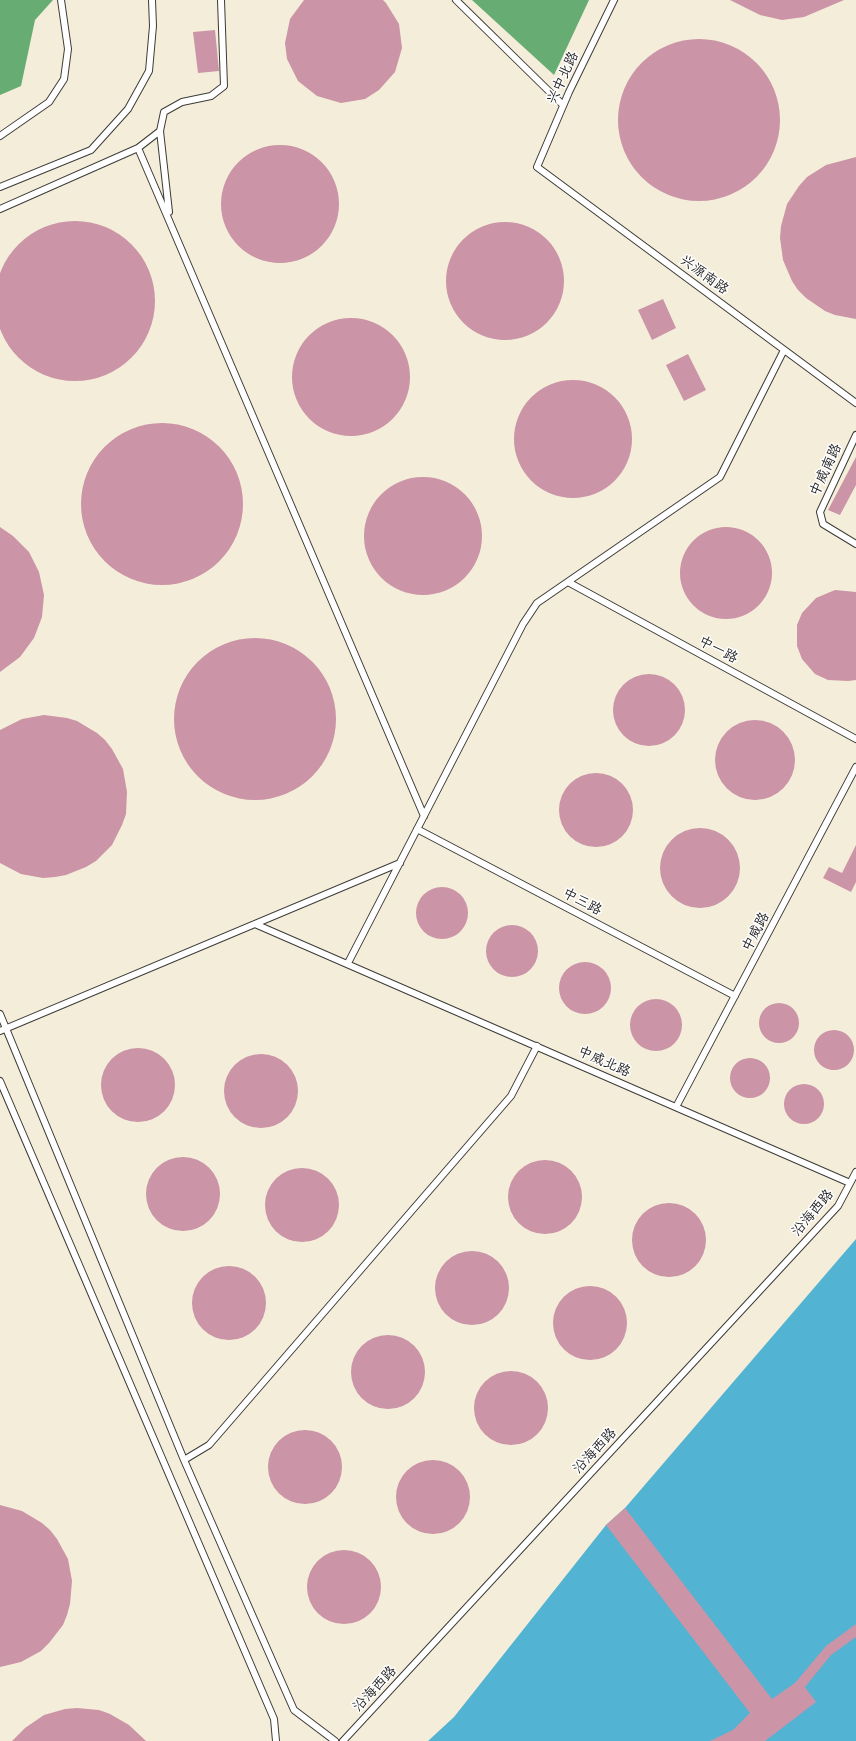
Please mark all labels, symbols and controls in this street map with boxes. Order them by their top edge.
street label: 兴中北路 [544,49,582,107]
street label: 兴源南路 [676,252,732,298]
street label: 中威南路 [807,441,845,499]
street label: 中一路 [696,633,740,667]
street label: 中三路 [560,885,604,919]
street label: 中威路 [739,910,773,954]
street label: 中威北路 [575,1043,633,1081]
street label: 沿海西路 [789,1186,837,1240]
street label: 沿海西路 [570,1425,620,1477]
street label: 沿海西路 [350,1663,400,1715]

